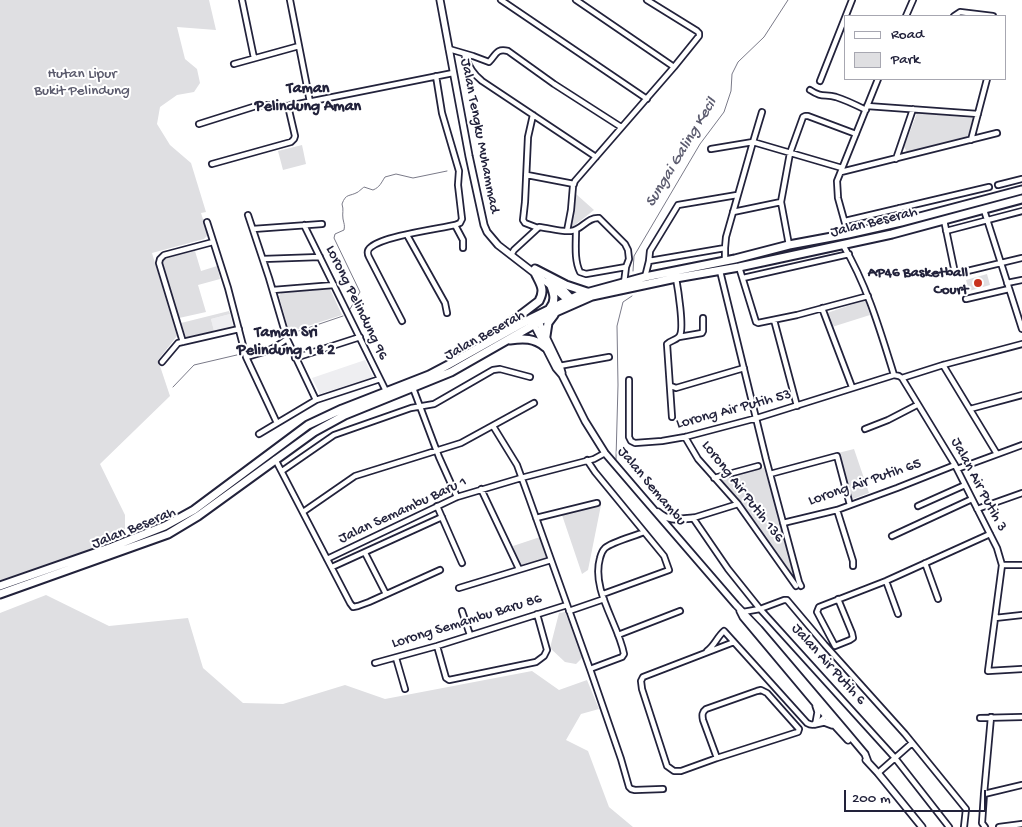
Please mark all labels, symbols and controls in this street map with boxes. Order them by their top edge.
legend [844,15,1007,80]
text: Road [891,26,924,44]
text: Park [891,51,920,69]
street label: Jalan Tengku Muhammad [455,57,503,215]
park label: Hutan Lipur Bukit Pelindung [34,66,130,101]
district label: Taman Pelindung Aman [255,80,361,118]
water label: Sungai Galing Kecil [642,95,722,211]
street label: Jalan Beserah [829,204,919,242]
street label: Lorong Pelindung 96 [320,243,392,363]
place label: AP46 Basketball Court [868,265,968,300]
marker: AP46 Basketball Court [972,277,984,289]
street label: Jalan Beserah [442,307,528,365]
district label: Taman Sri Pelindung 1 & 2 [237,324,335,362]
street label: Lorong Air Putih 53 [674,386,794,434]
street label: Jalan Air Putih 3 [946,435,1010,535]
street label: Lorong Air Putih 136 [697,437,787,547]
street label: Jalan Semambu [613,444,689,530]
street label: Lorong Air Putih 65 [806,455,924,511]
street label: Jalan Semambu Baru 1 [336,473,470,549]
street label: Jalan Beserah [89,504,179,554]
street label: Lorong Semambu Baru 86 [390,591,544,653]
street label: Jalan Air Putih 6 [787,621,869,709]
scale bar [847,780,990,812]
text: 200 m [852,790,891,808]

